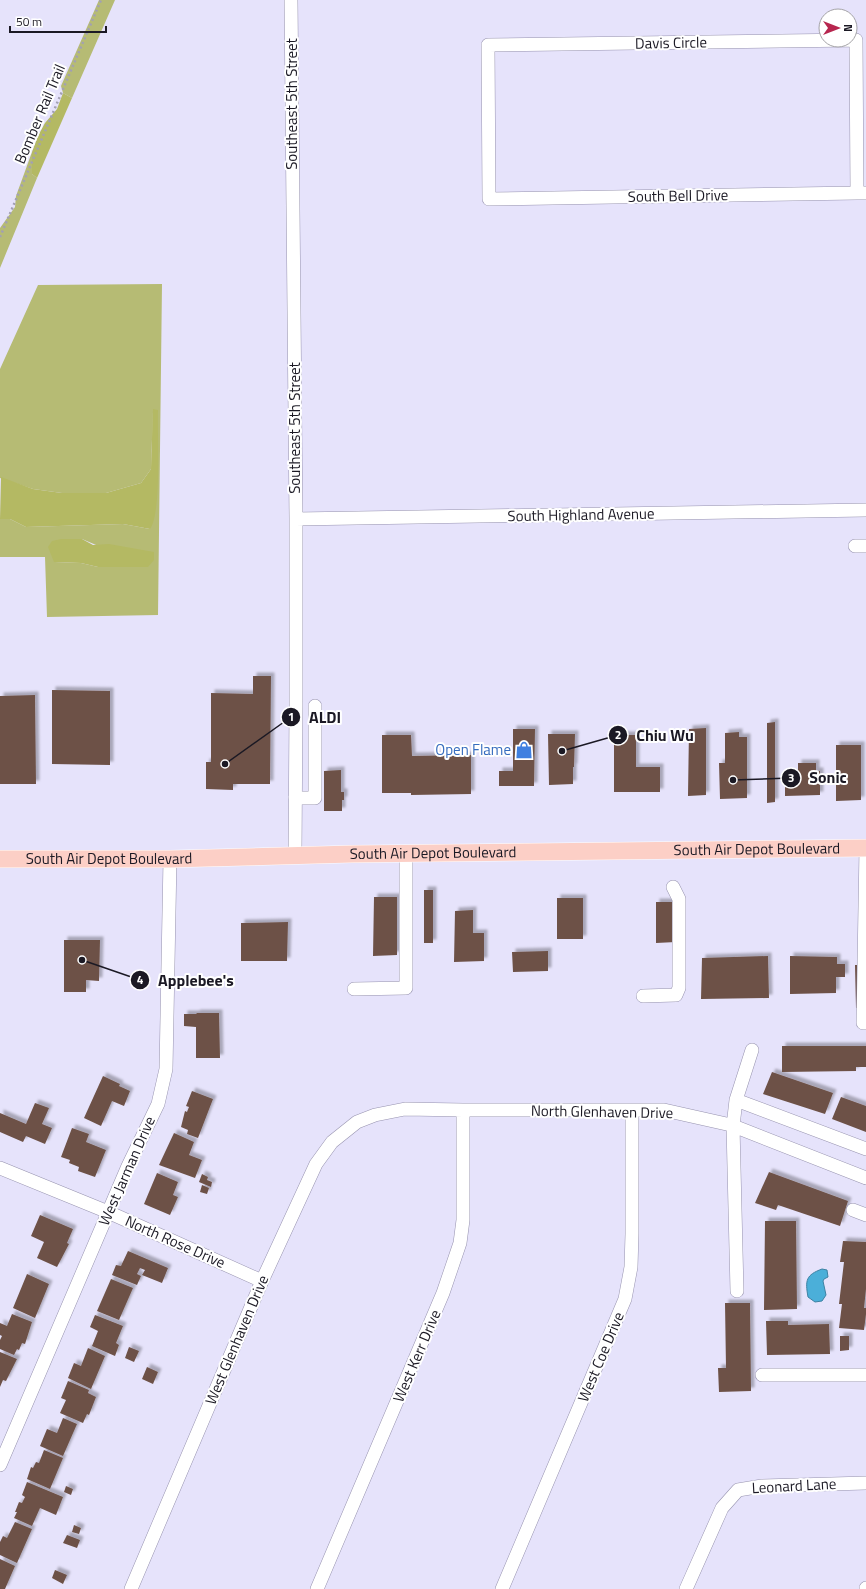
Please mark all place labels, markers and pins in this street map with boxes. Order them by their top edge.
callout: ALDI [281,703,349,731]
callout: Chiu Wu [608,721,702,749]
place label: Open Flame [435,738,511,761]
shop icon: Open Flame [514,740,534,760]
callout: Sonic [781,764,855,792]
callout: Applebee's [130,966,242,994]

